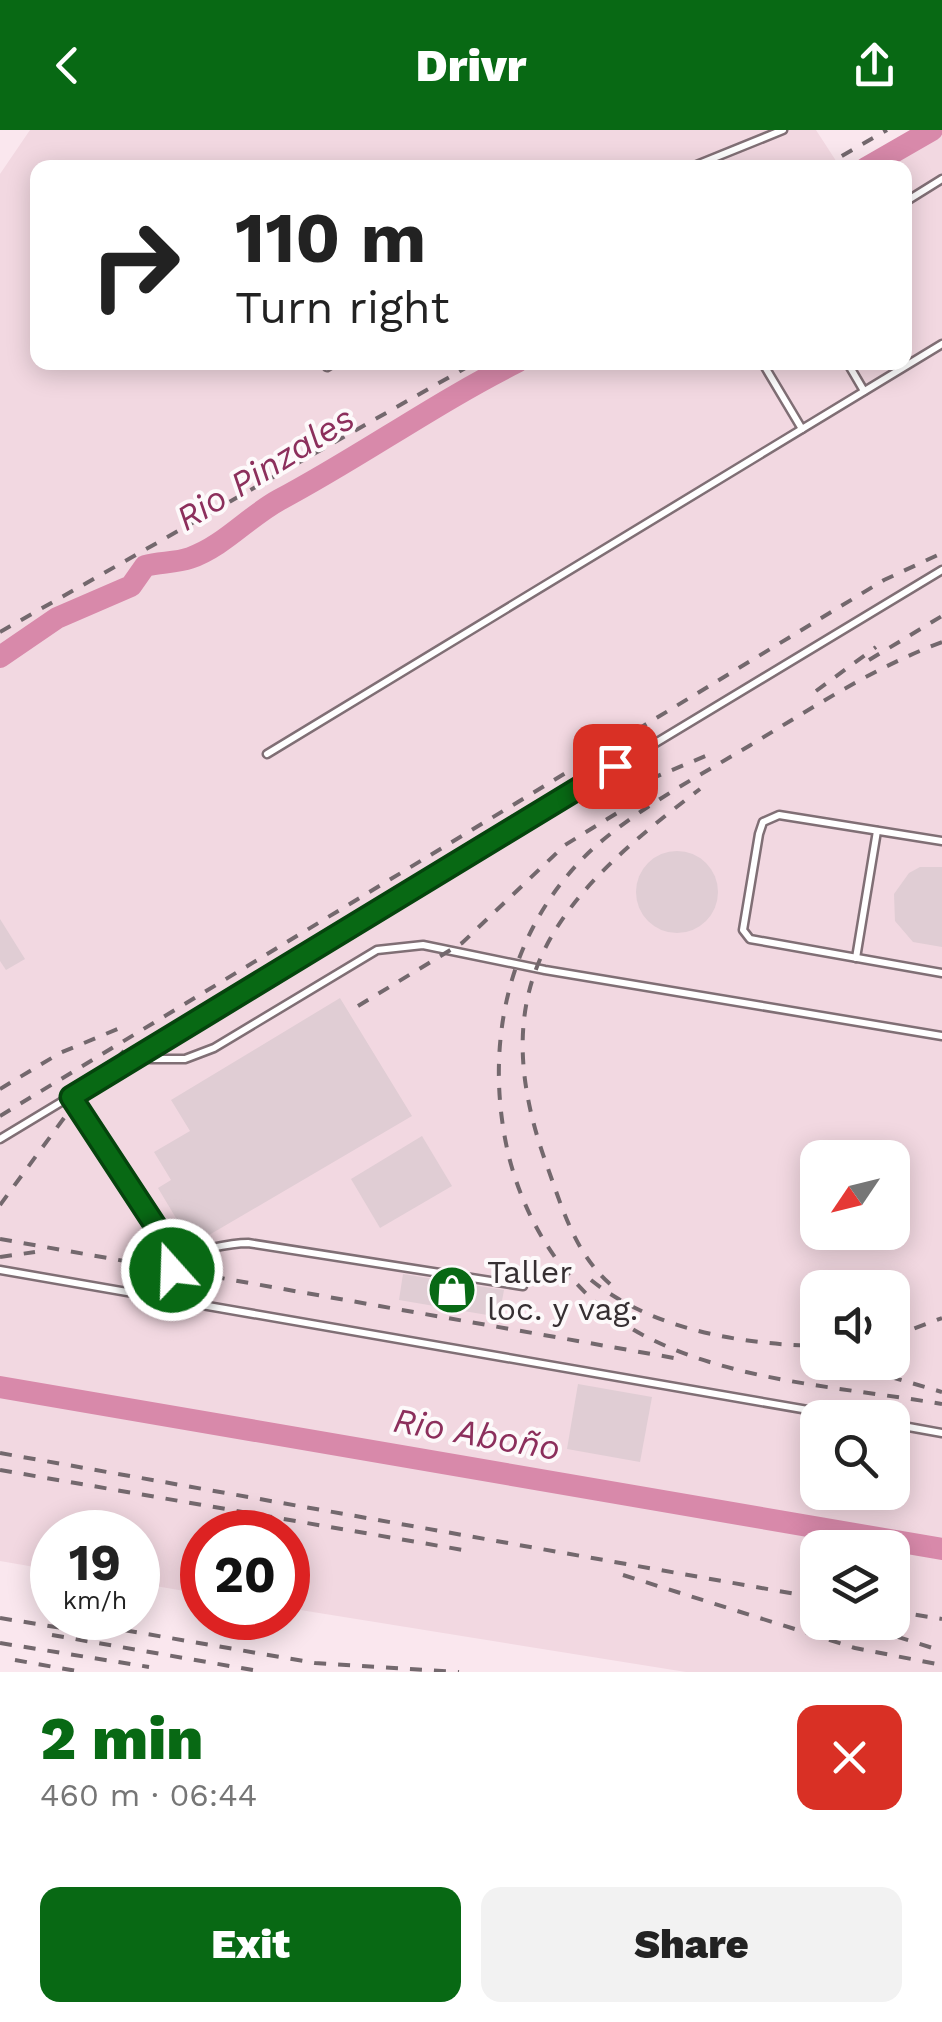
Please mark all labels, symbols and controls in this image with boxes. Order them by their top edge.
icon: back [40,38,95,93]
icon: share [847,38,902,93]
text: Drivr [416,39,526,92]
text: 110 m [235,197,426,279]
icon: right [70,200,200,330]
text: Turn right [235,281,449,334]
water label: Rio Pinzales [168,397,362,539]
pin [573,724,658,809]
icon: arrive [588,739,643,794]
north arrow [800,1140,910,1250]
map controls [800,1140,910,1640]
position arrow [120,1218,224,1322]
place label: Taller loc. y vag. [487,1253,638,1328]
shop icon: Taller loc. y vag. [426,1264,478,1316]
button: sound [800,1270,910,1380]
water label: Rio Aboño [390,1399,564,1469]
button: search [800,1400,910,1510]
speed limit sign: 20 [180,1510,310,1640]
button: layers [800,1530,910,1640]
text: 19 [69,1533,121,1592]
text: km/h [63,1586,127,1615]
text: 2 min [40,1703,204,1774]
button: close [797,1705,902,1810]
text: 460 m · 06:44 [40,1776,257,1814]
button: Exit [40,1887,461,2002]
button: Share [481,1887,902,2002]

